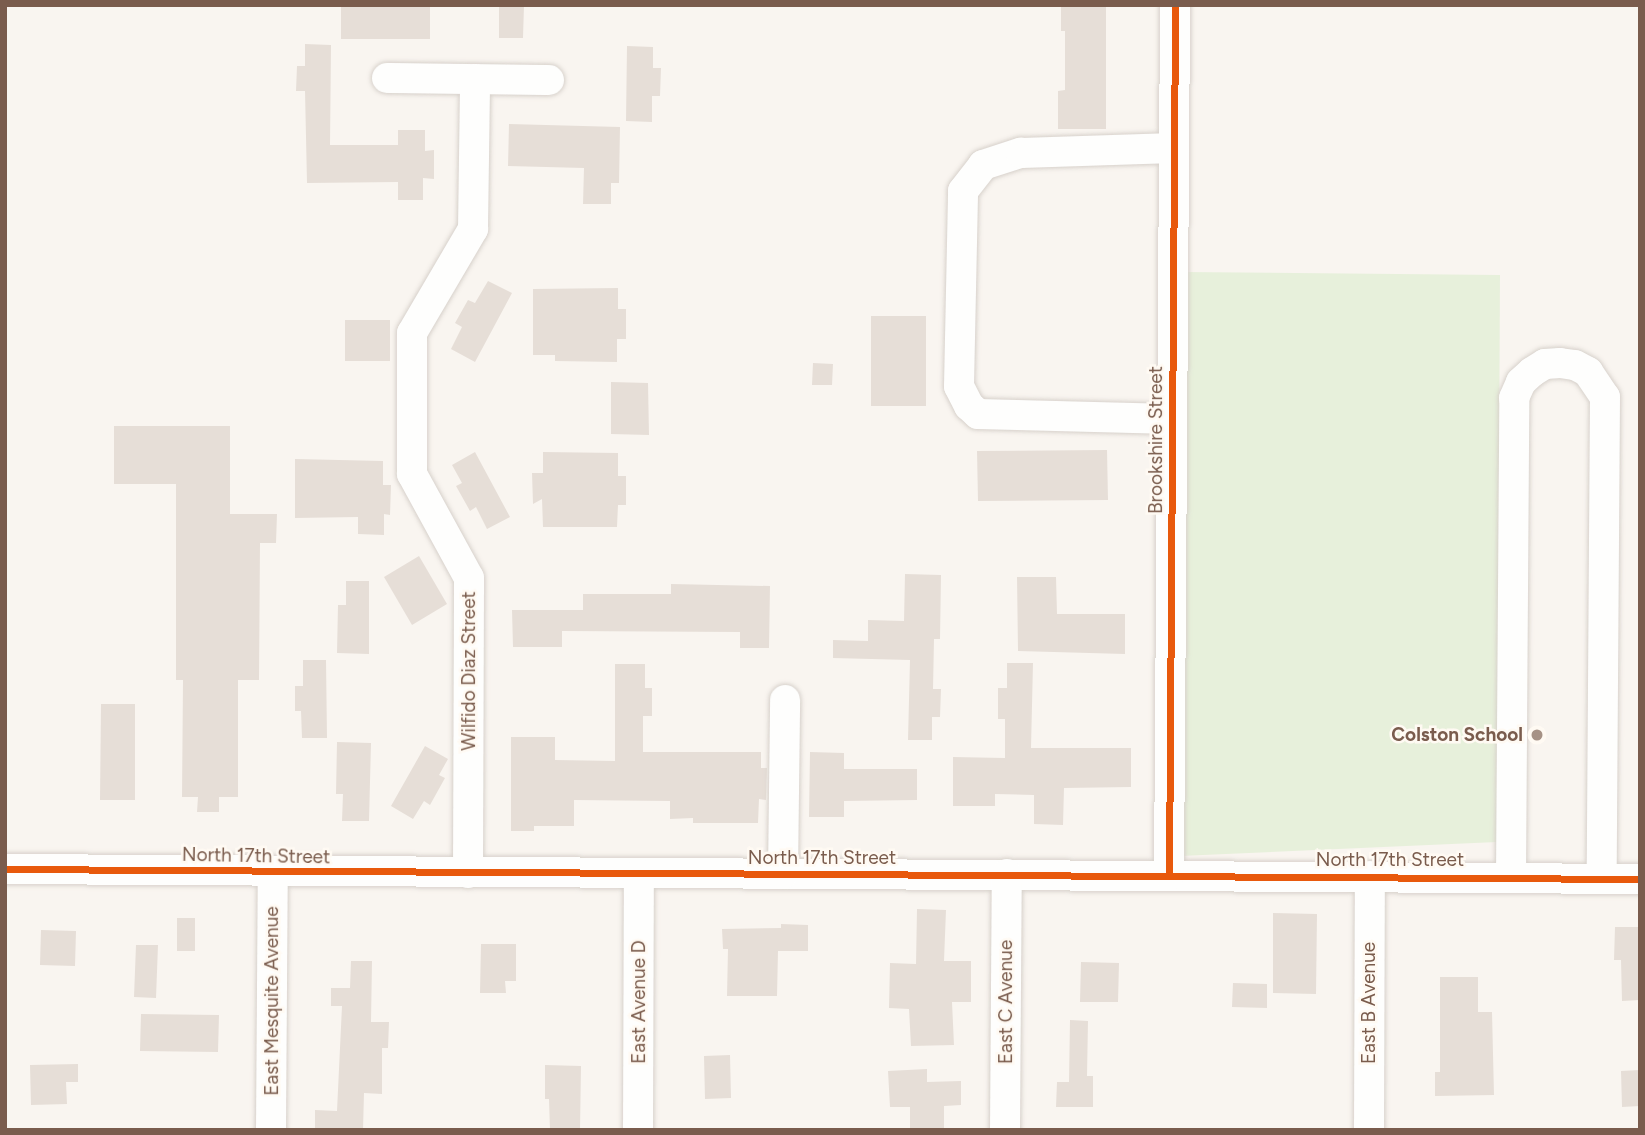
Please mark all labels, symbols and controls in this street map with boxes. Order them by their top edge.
street label: Brookshire Street [1145,366,1167,514]
street label: Wilfido Diaz Street [458,591,480,751]
place label: Colston School [1391,724,1523,746]
marker: Colston School [1529,727,1545,743]
street label: North 17th Street [182,843,330,869]
street label: North 17th Street [748,847,896,869]
street label: North 17th Street [1316,849,1464,871]
street label: East Mesquite Avenue [261,906,283,1096]
street label: East Avenue D [628,940,650,1064]
street label: East C Avenue [995,940,1017,1064]
street label: East B Avenue [1358,942,1380,1064]

